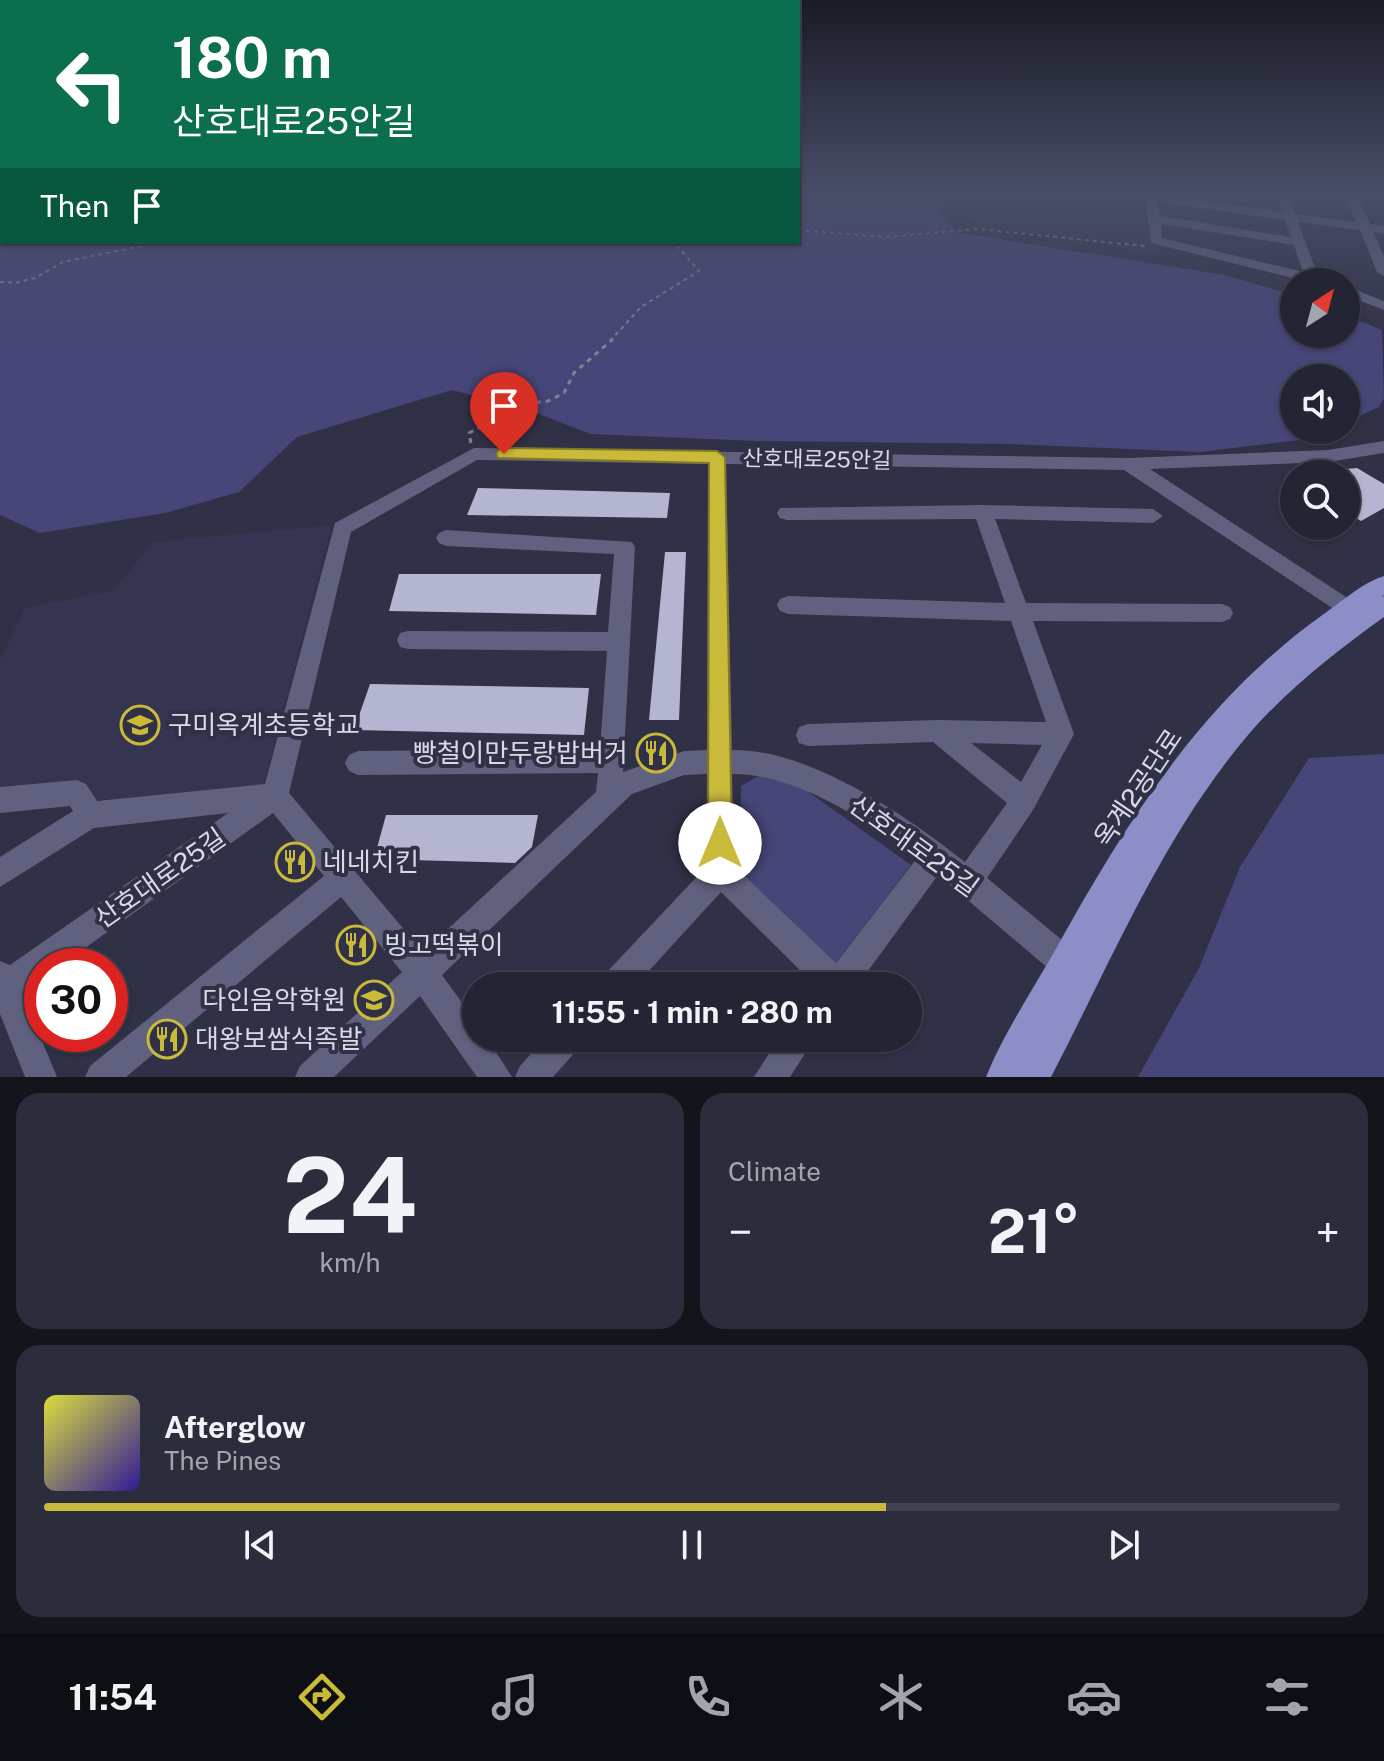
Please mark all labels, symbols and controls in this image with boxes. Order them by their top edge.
text: 180 m [172,25,332,91]
icon: left [40,32,144,136]
text: 산호대로25안길 [172,100,415,142]
icon: arrive [125,184,169,228]
text: Then [40,188,109,224]
north arrow [1280,268,1360,348]
map controls [1280,268,1360,540]
button: sound [1280,364,1360,444]
pin [470,372,538,454]
icon: arrive [482,384,526,428]
street label: 산호대로25안길 [742,445,892,473]
button: search [1280,460,1360,540]
school or university icon: 구미옥계초등학교 [119,704,161,746]
place label: 구미옥계초등학교 [168,709,359,740]
street label: 옥계2공단로 [1087,723,1188,852]
restaurant icon: 빵철이만두랑밥버거 [635,732,677,774]
place label: 빵철이만두랑밥버거 [413,737,628,768]
street label: 산호대로25길 [844,788,985,903]
position arrow [678,801,762,885]
street label: 산호대로25길 [89,821,231,934]
restaurant icon: 네네치킨 [274,841,316,883]
place label: 네네치킨 [323,846,419,877]
restaurant icon: 빙고떡볶이 [335,924,377,966]
place label: 빙고떡볶이 [384,929,504,960]
speed limit sign: 30 [24,948,128,1052]
school or university icon: 다인음악학원 [353,979,395,1021]
place label: 다인음악학원 [202,984,346,1015]
text: 11:55 · 1 min · 280 m [551,994,833,1030]
restaurant icon: 대왕보쌈식족발 [146,1018,188,1060]
place label: 대왕보쌈식족발 [195,1023,363,1054]
text: 24 [283,1134,417,1256]
text: Climate [728,1156,821,1187]
text: 21° [988,1196,1080,1267]
text: − [728,1206,752,1258]
text: + [1316,1206,1340,1258]
text: km/h [319,1247,381,1278]
text: Afterglow [164,1409,306,1445]
text: The Pines [164,1445,281,1476]
icon: previous [238,1523,282,1567]
icon: pause [670,1523,714,1567]
icon: next [1102,1523,1146,1567]
icon: directions [294,1669,350,1725]
icon: music [487,1669,543,1725]
icon: phone [680,1669,736,1725]
icon: climate [873,1669,929,1725]
icon: car [1066,1669,1122,1725]
icon: filters [1259,1669,1315,1725]
text: 11:54 [69,1676,157,1718]

